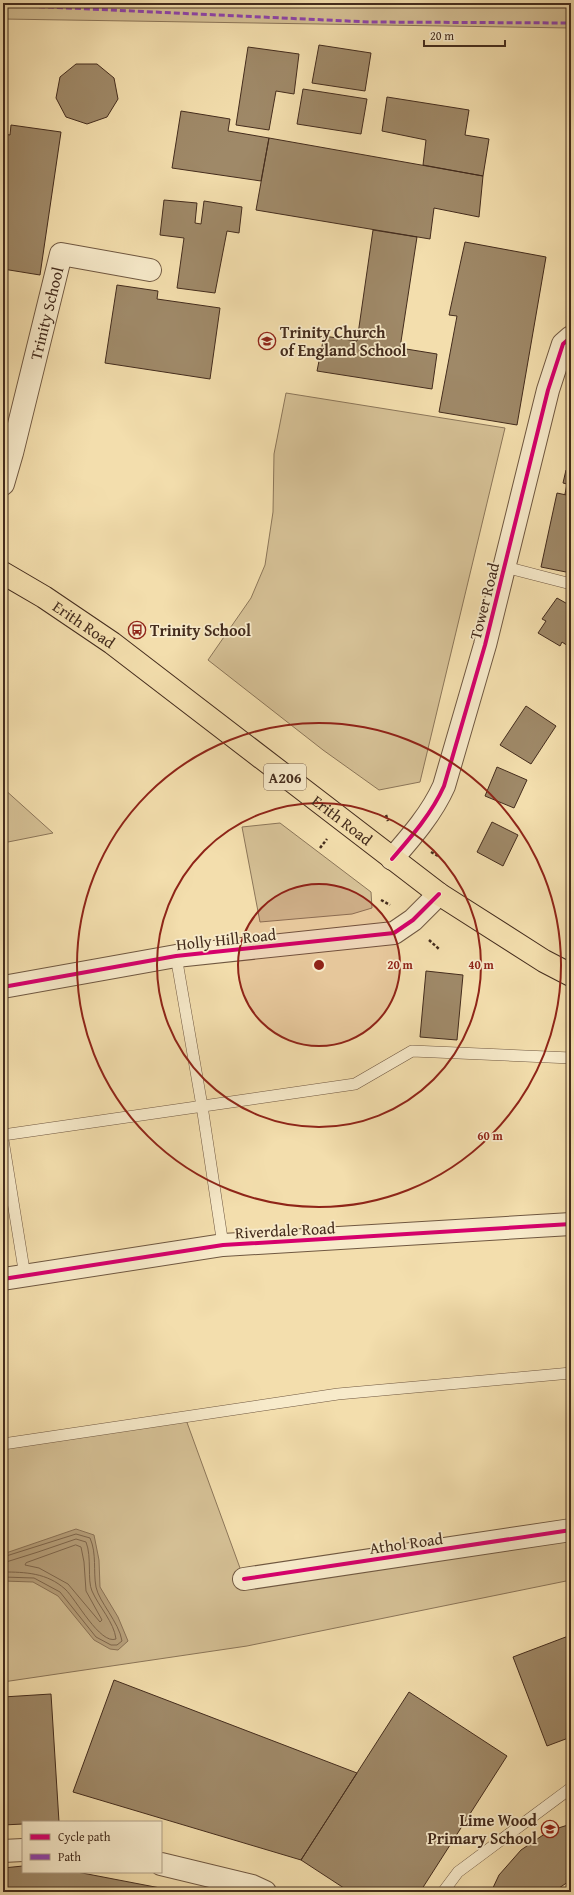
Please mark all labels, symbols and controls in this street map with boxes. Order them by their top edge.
scale bar [424,22,505,48]
text: 20 m [430,27,454,44]
street label: Trinity School [23,264,70,363]
place label: Trinity Church of England School [280,320,406,362]
school or university icon: Trinity Church of England School [257,331,277,351]
street label: Tower Road [463,560,505,642]
street label: Erith Road [48,594,121,654]
place label: Trinity School [150,618,251,642]
bus stop icon: Trinity School [127,620,147,640]
road number: A206 [264,764,306,790]
street label: Erith Road [307,789,378,851]
street label: Holly Hill Road [175,922,278,956]
text: 20 m [387,956,413,973]
text: 40 m [468,956,494,973]
centre of rings [312,958,326,972]
text: 60 m [477,1127,503,1144]
street label: Riverdale Road [234,1215,336,1245]
street label: Athol Road [368,1526,445,1560]
place label: Lime Wood Primary School [427,1808,538,1850]
school or university icon: Lime Wood Primary School [540,1819,560,1839]
legend [22,1821,162,1873]
text: Cycle path [58,1828,111,1845]
text: Path [58,1848,81,1865]

